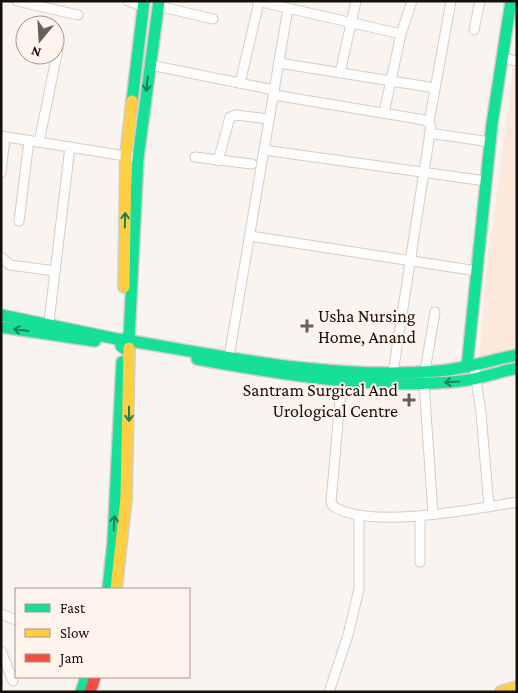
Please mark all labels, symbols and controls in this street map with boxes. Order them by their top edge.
north arrow [15,15,65,65]
text: N [29,43,43,61]
one-way arrow [142,76,152,92]
one-way arrow [120,212,130,228]
place label: Usha Nursing Home, Anand [318,306,416,347]
marker: Usha Nursing Home, Anand [300,319,314,333]
one-way arrow [14,325,30,335]
one-way arrow [444,377,460,386]
place label: Santram Surgical And Urological Centre [243,380,399,421]
marker: Santram Surgical And Urological Centre [402,393,416,407]
one-way arrow [124,406,133,422]
one-way arrow [109,516,118,532]
legend [15,588,190,678]
text: Fast [60,600,86,616]
text: Slow [60,625,90,641]
text: Jam [58,650,83,667]

